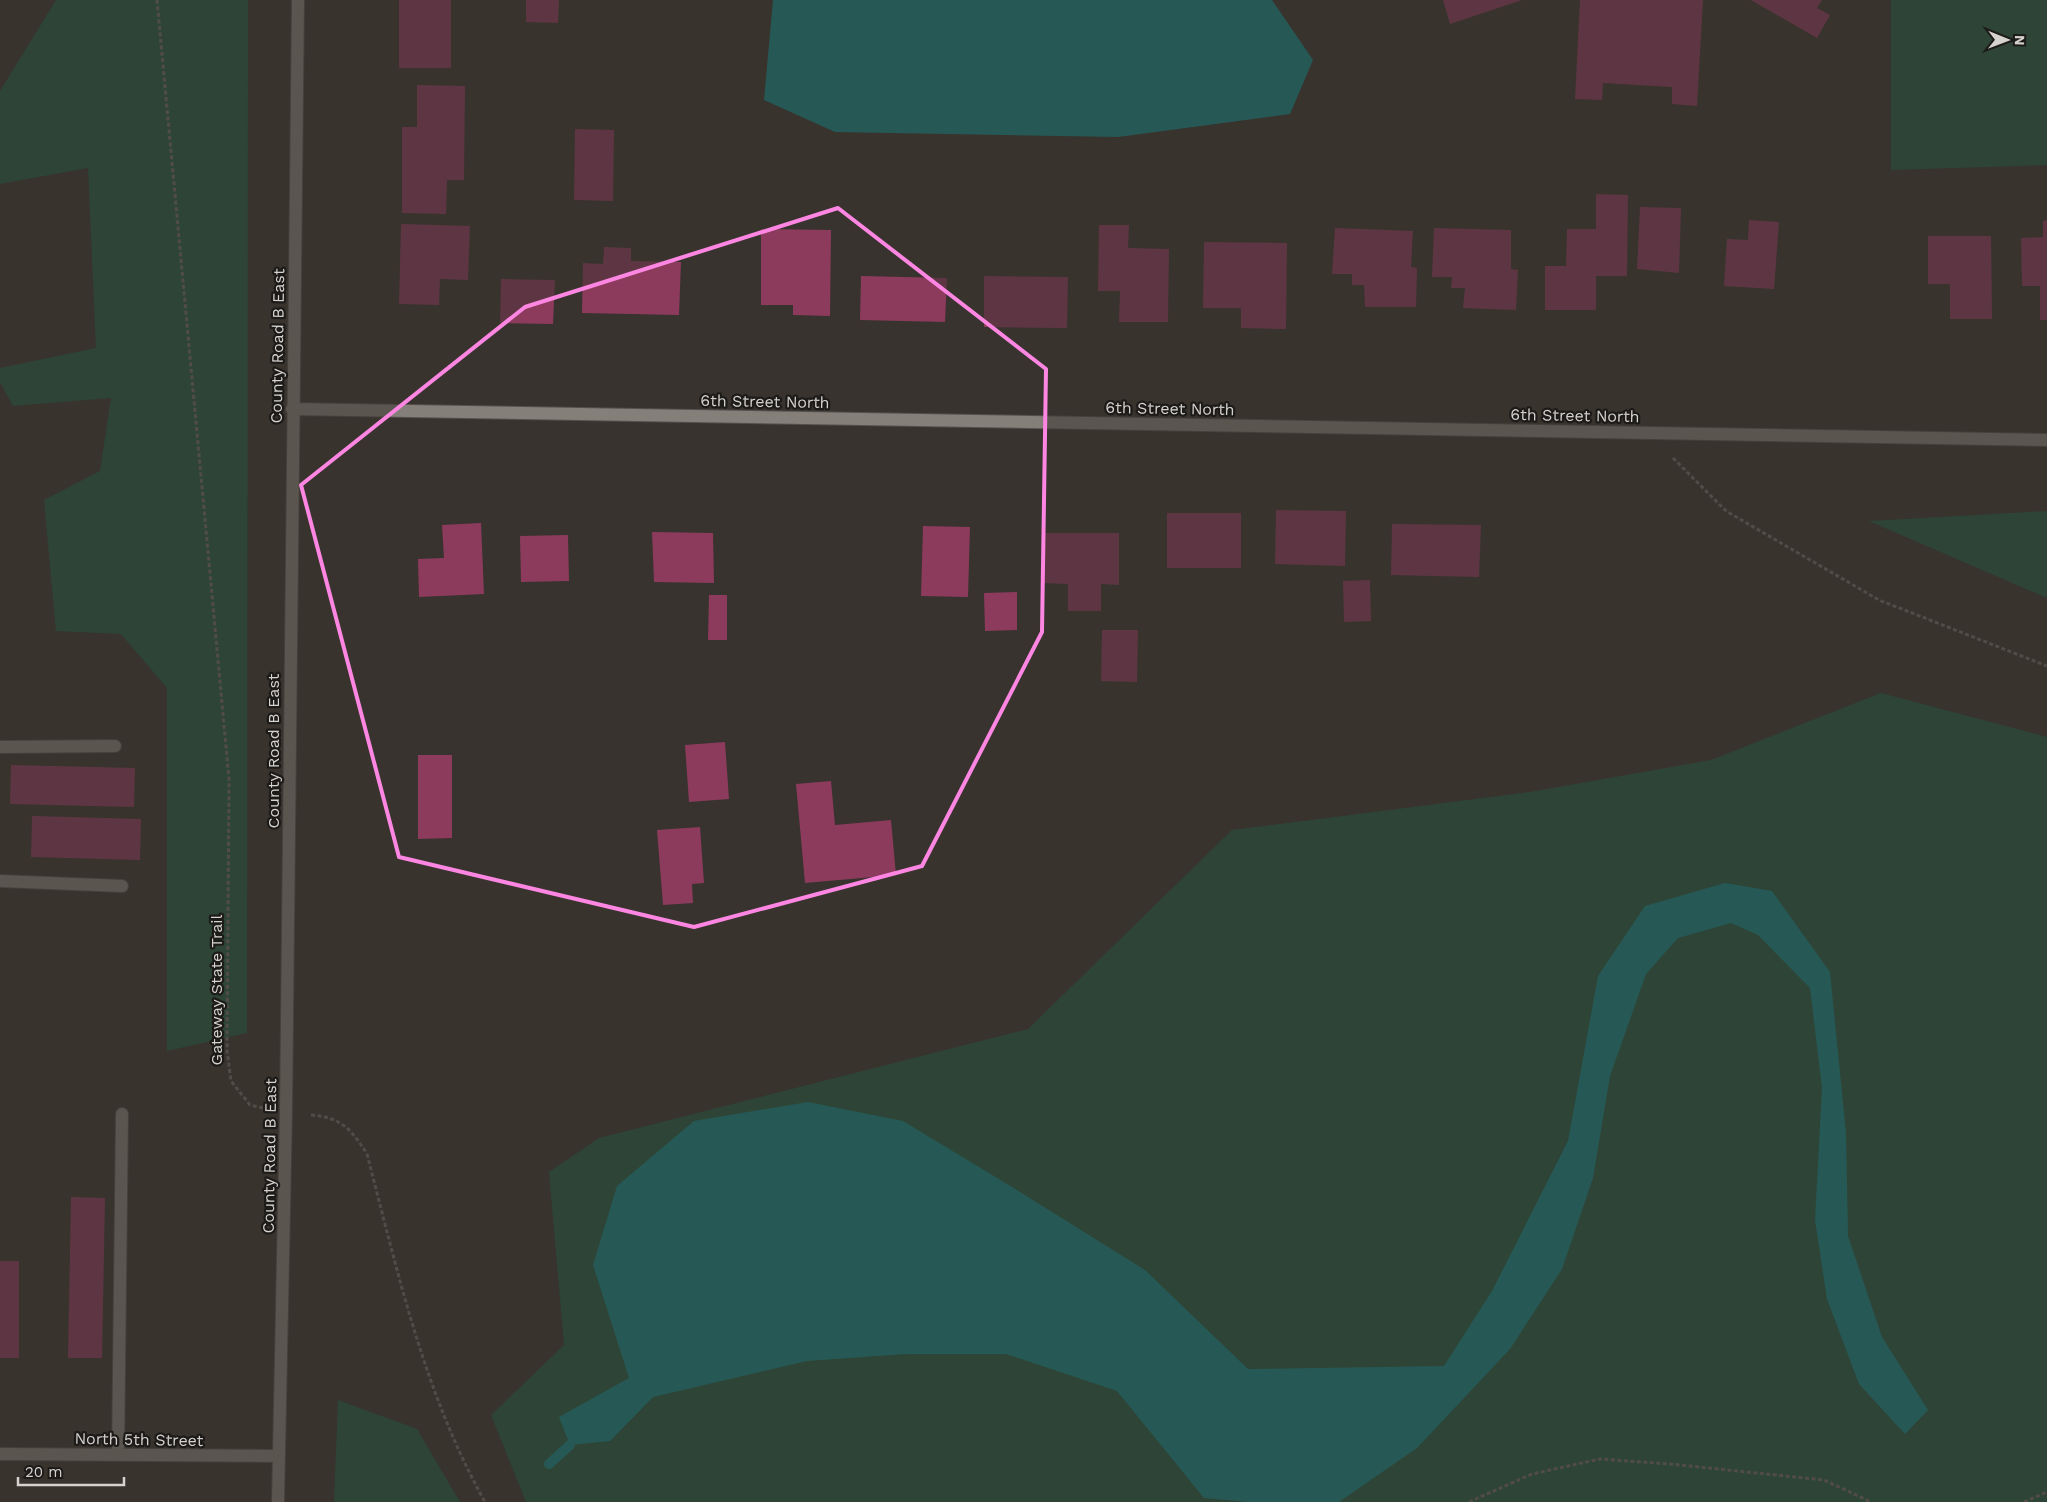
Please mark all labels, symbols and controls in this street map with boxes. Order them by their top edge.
north arrow [1982,15,2032,65]
text: N [2012,35,2028,46]
street label: County Road B East [267,268,288,424]
street label: 6th Street North [700,391,830,412]
street label: 6th Street North [1105,398,1235,419]
street label: 6th Street North [1510,405,1640,426]
street label: County Road B East [264,673,283,829]
street label: Gateway State Trail [207,914,226,1065]
street label: County Road B East [259,1078,280,1234]
street label: North 5th Street [74,1429,204,1450]
scale bar [18,1454,124,1486]
text: 20 m [25,1463,63,1481]

